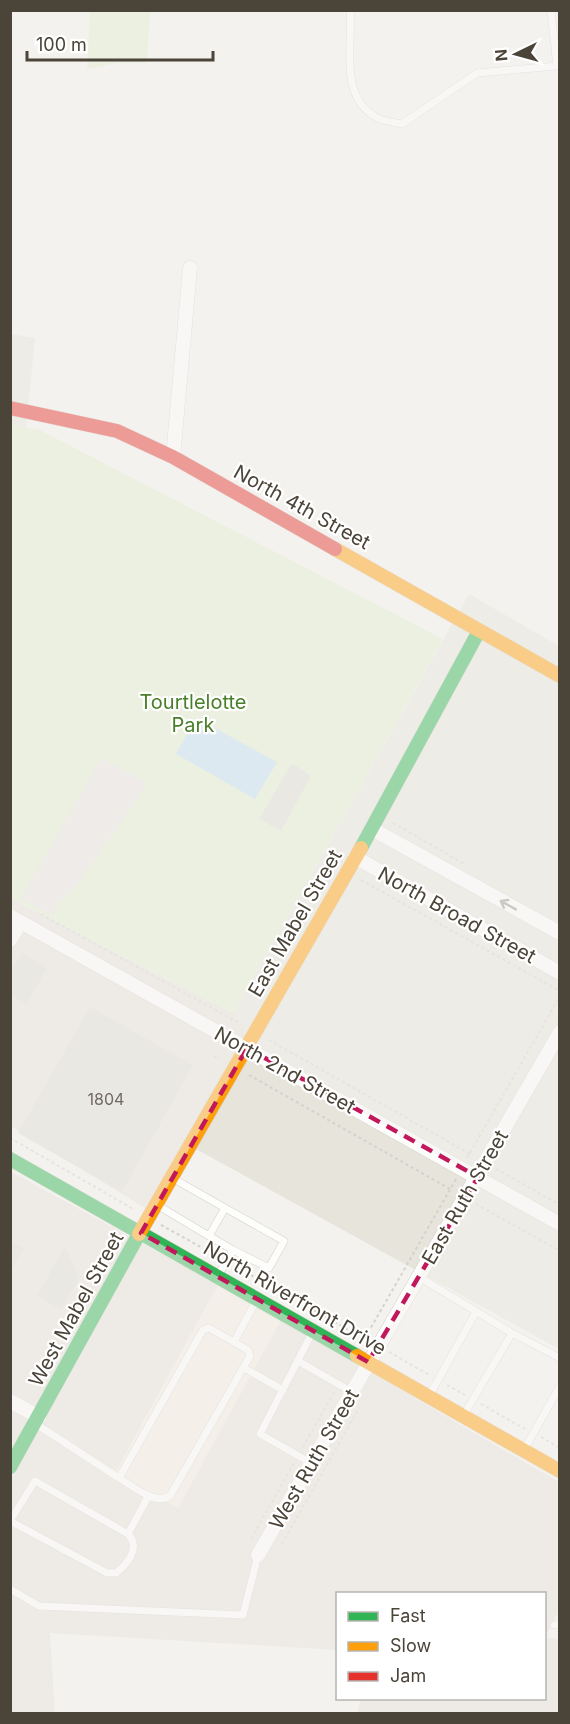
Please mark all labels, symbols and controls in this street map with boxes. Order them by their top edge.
scale bar [27,24,213,62]
north arrow [486,24,546,84]
text: 100 m [36,34,87,55]
text: N [491,48,512,62]
street label: North 4th Street [230,460,375,555]
park label: Tourtlelotte Park [140,690,246,737]
street label: East Mabel Street [243,845,347,1001]
street label: North Broad Street [374,862,541,969]
one-way arrow [500,898,517,910]
street label: North 2nd Street [210,1021,360,1119]
house number: 1804 [88,1089,124,1109]
street label: East Ruth Street [417,1125,513,1268]
street label: West Mabel Street [24,1227,129,1391]
street label: North Riverfront Drive [199,1236,391,1360]
street label: West Ruth Street [264,1384,364,1534]
legend [336,1592,546,1700]
text: Fast [390,1605,426,1626]
text: Slow [390,1635,431,1656]
text: Jam [390,1665,426,1686]

